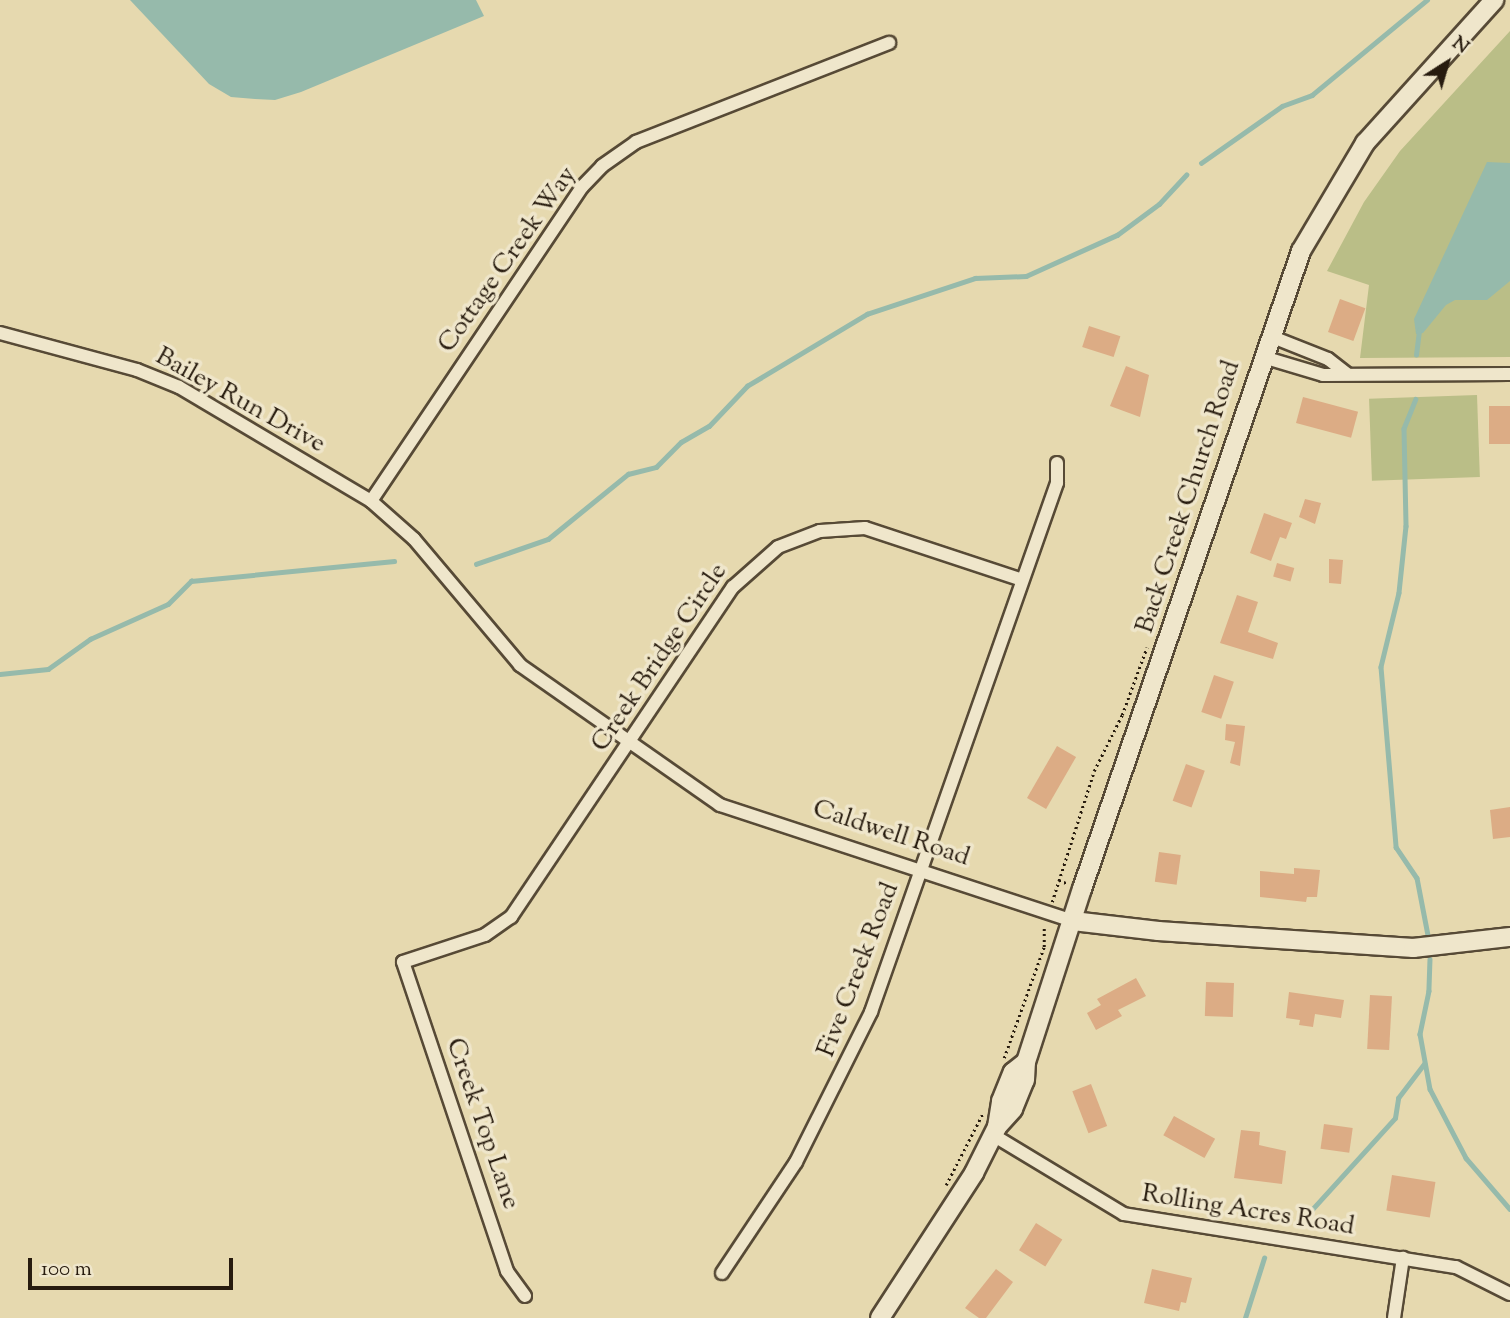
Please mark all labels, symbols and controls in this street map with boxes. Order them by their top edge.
north arrow [1412,28,1482,98]
text: N [1446,30,1474,61]
street label: Cottage Creek Way [432,161,584,359]
street label: Bailey Run Drive [150,341,330,461]
street label: Back Creek Church Road [1130,357,1248,637]
street label: Creek Bridge Circle [585,558,735,758]
street label: Caldwell Road [809,794,973,874]
street label: Five Creek Road [811,878,907,1062]
street label: Creek Top Lane [438,1034,526,1214]
street label: Rolling Acres Road [1139,1179,1357,1243]
scale bar [32,1244,236,1288]
text: 100 m [41,1255,92,1285]

